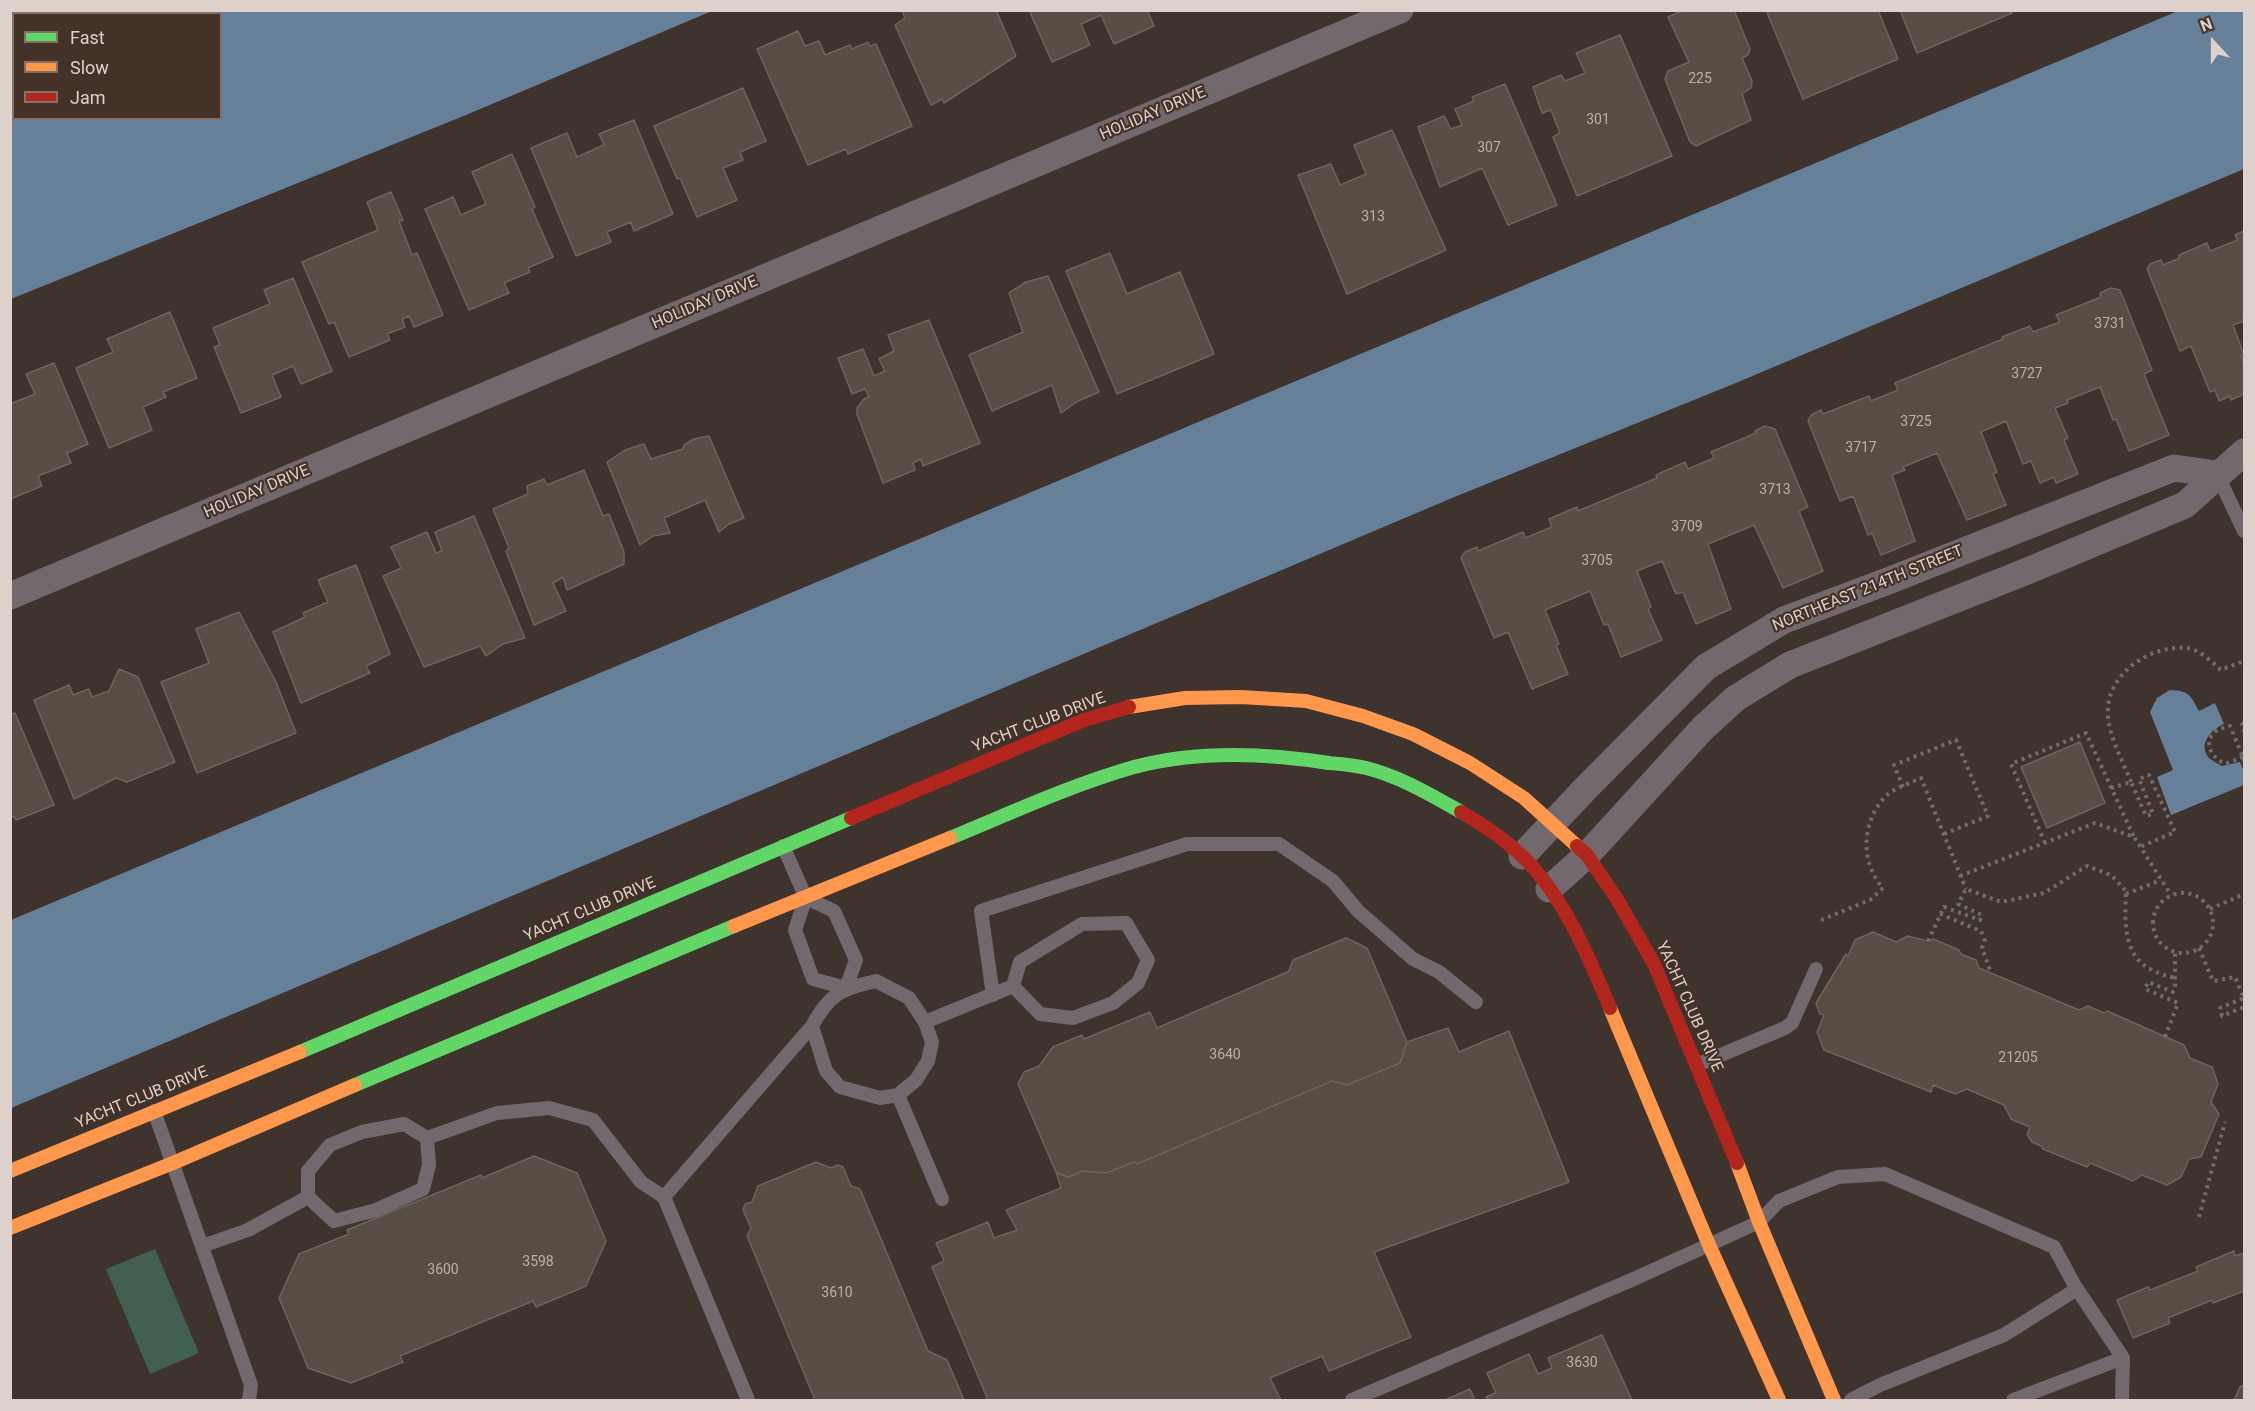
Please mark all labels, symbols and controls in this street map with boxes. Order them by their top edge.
legend [12,12,222,120]
north arrow [2183,12,2243,72]
text: N [2198,14,2215,36]
text: Fast [70,27,105,48]
text: Slow [70,57,109,78]
house number: 225 [1688,71,1712,87]
street label: HOLIDAY DRIVE [1097,83,1209,145]
text: Jam [70,87,106,108]
house number: 301 [1586,112,1610,128]
house number: 307 [1477,140,1501,156]
house number: 313 [1361,209,1385,225]
street label: HOLIDAY DRIVE [649,272,761,334]
house number: 3731 [2094,316,2126,332]
house number: 3727 [2011,366,2043,382]
house number: 3725 [1900,414,1932,430]
house number: 3717 [1845,440,1877,456]
street label: HOLIDAY DRIVE [201,461,313,523]
house number: 3713 [1759,482,1791,498]
house number: 3709 [1671,519,1703,535]
street label: NORTHEAST 214TH STREET [1770,542,1966,636]
house number: 3705 [1581,553,1613,569]
street label: YACHT CLUB DRIVE [970,689,1108,757]
street label: YACHT CLUB DRIVE [521,874,659,946]
street label: YACHT CLUB DRIVE [1652,939,1726,1075]
house number: 3640 [1209,1047,1241,1063]
house number: 21205 [1998,1050,2038,1066]
street label: YACHT CLUB DRIVE [73,1063,211,1133]
house number: 3598 [522,1254,554,1270]
house number: 3600 [427,1262,459,1278]
house number: 3610 [821,1285,853,1301]
house number: 3630 [1566,1355,1598,1371]

